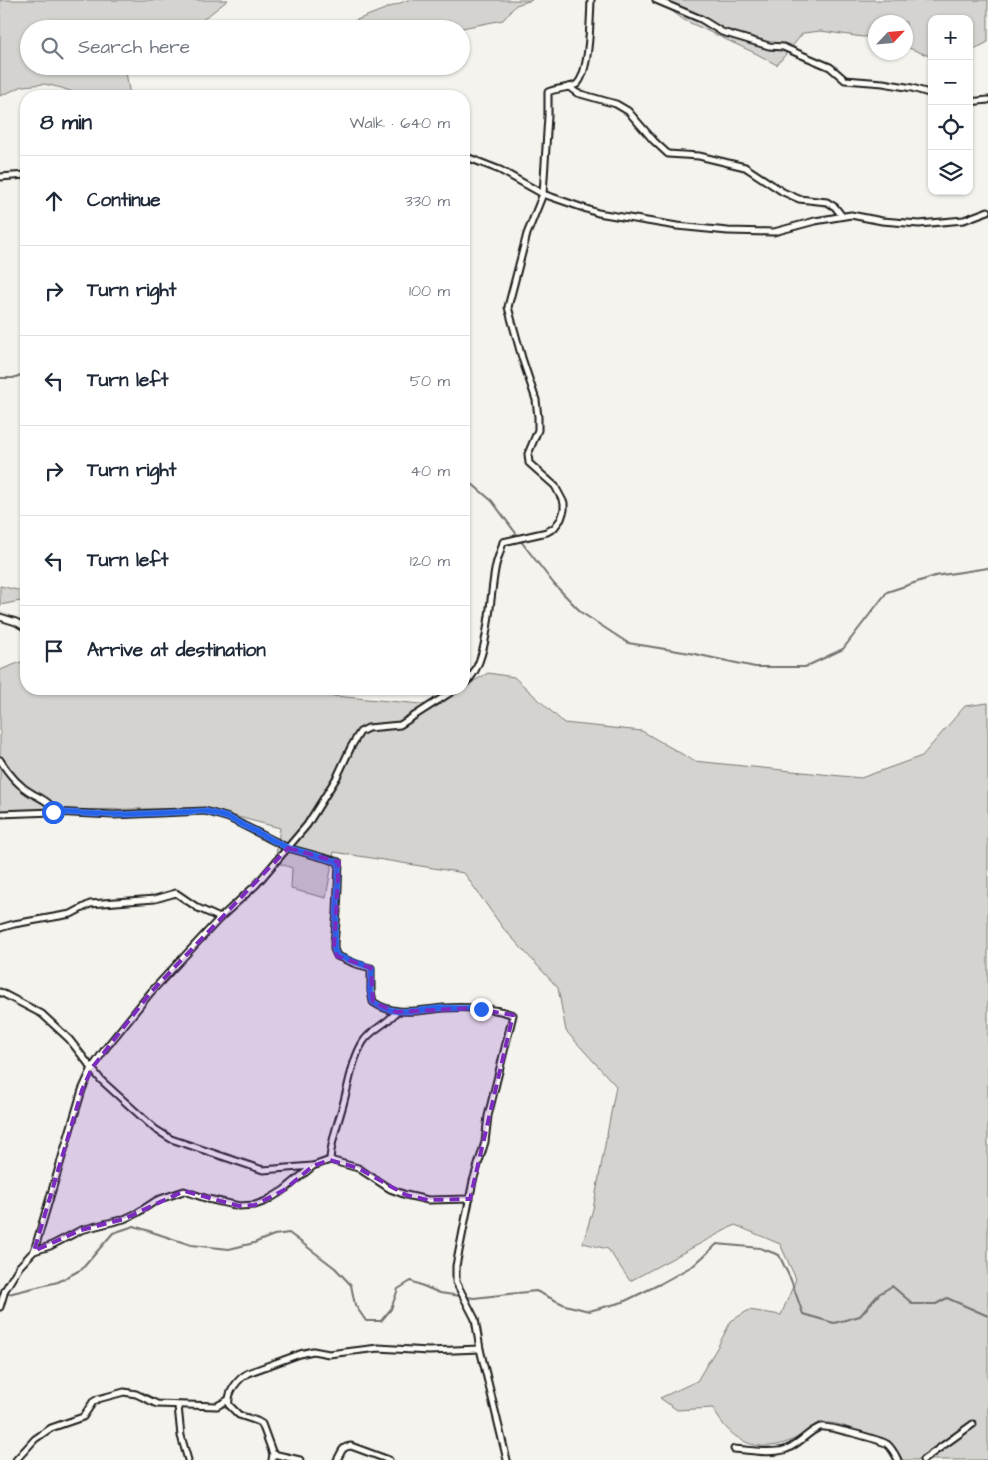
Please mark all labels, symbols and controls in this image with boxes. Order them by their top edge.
north arrow [868,15,913,60]
map controls [928,15,973,195]
button: + [928,15,973,60]
search box [20,20,470,75]
icon: search [38,34,66,62]
text: Search here [78,34,190,61]
button: − [928,60,973,105]
button: locate [928,105,973,150]
text: 8 min [40,108,92,137]
text: Walk · 640 m [350,112,450,134]
button: layers [928,150,973,195]
icon: ahead [40,187,68,215]
text: Continue [87,187,161,214]
text: 330 m [405,190,450,212]
icon: right [40,277,68,305]
text: Turn right [87,277,176,304]
text: 100 m [409,280,450,302]
icon: left [40,367,68,395]
text: Turn left [87,367,168,394]
text: 50 m [410,370,450,392]
icon: right [40,457,68,485]
text: Turn right [87,457,176,484]
text: 40 m [410,460,450,482]
icon: left [40,547,68,575]
text: Turn left [87,547,168,574]
text: 120 m [410,550,450,572]
icon: arrive [40,637,68,665]
text: Arrive at destination [87,637,266,664]
route start [42,801,65,824]
route end [470,998,493,1021]

